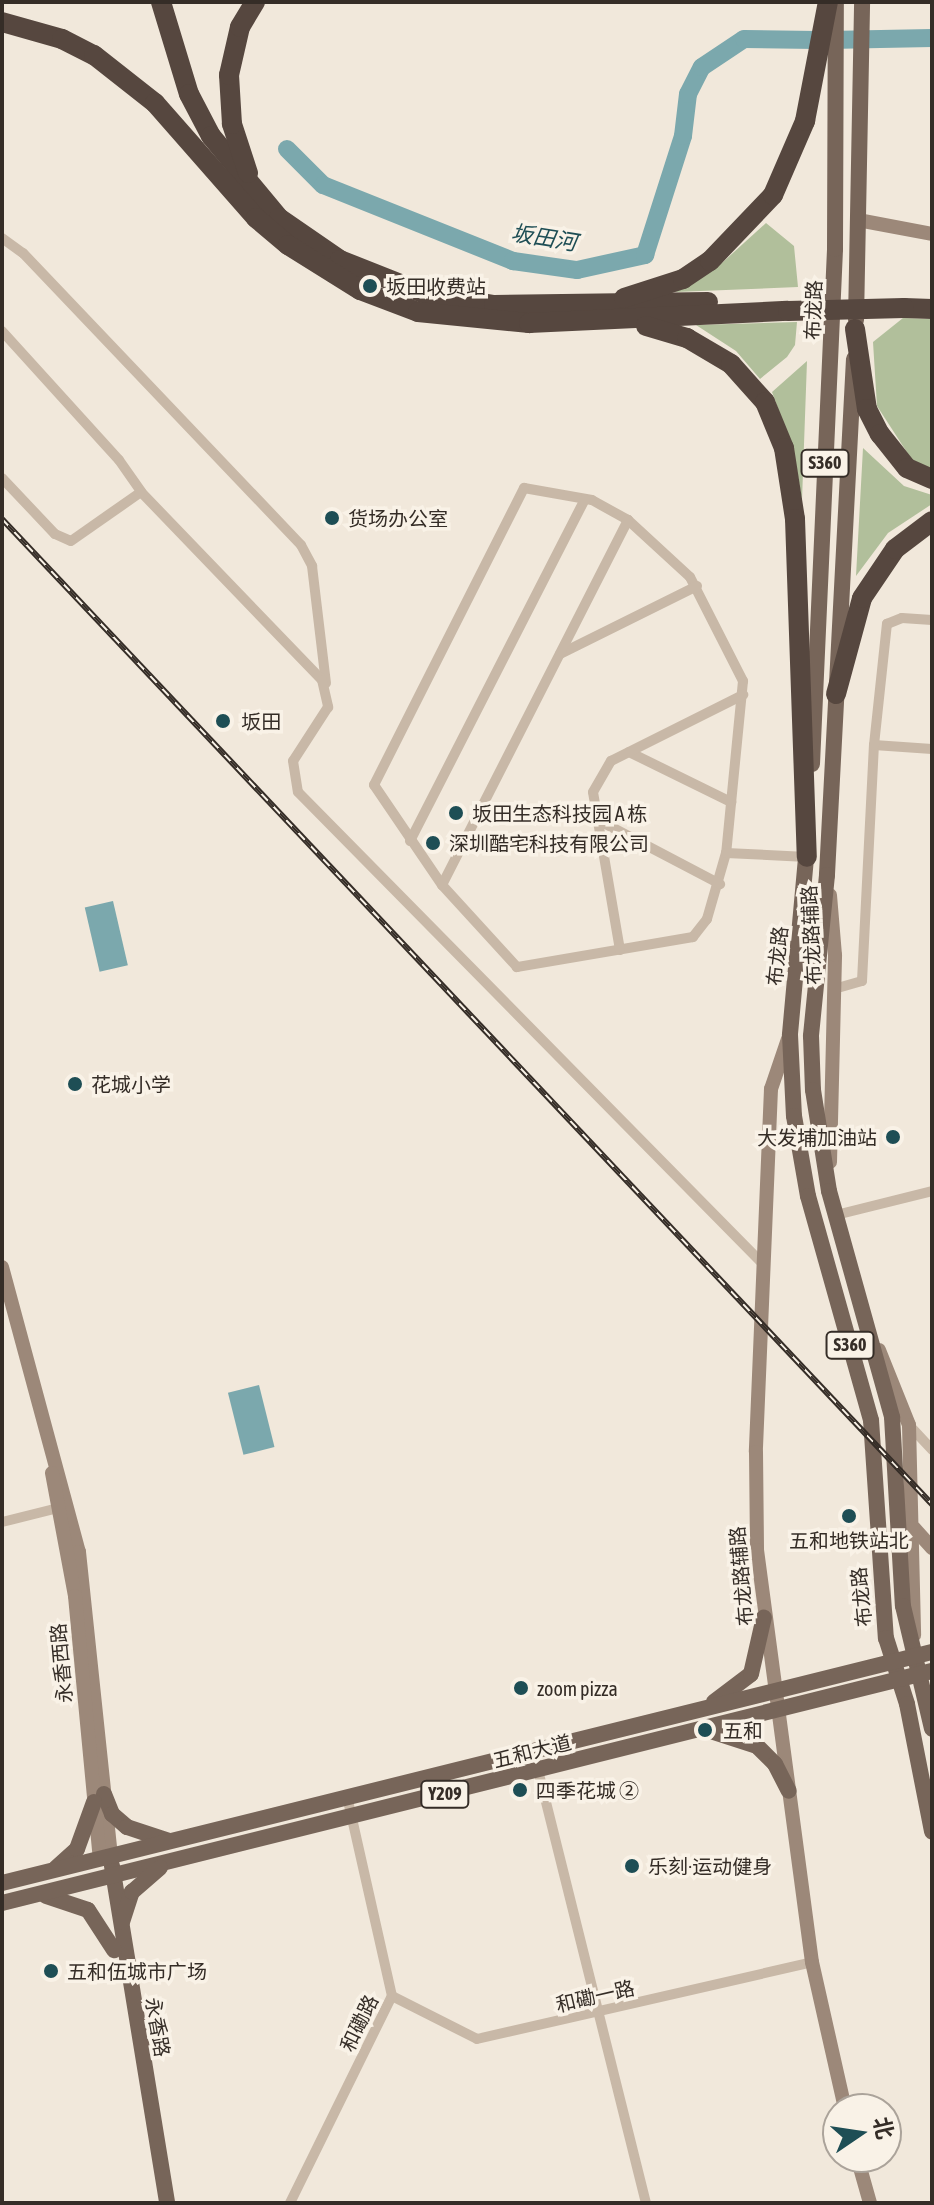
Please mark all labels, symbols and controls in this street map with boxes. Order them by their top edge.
water label: 坂田河 [509,220,579,256]
place label: 坂田收费站 [386,274,486,298]
marker: 坂田收费站 [361,277,379,295]
street label: 布龙路 [800,280,826,340]
road number: S360 [799,449,851,477]
place label: 货场办公室 [348,506,448,530]
marker: 货场办公室 [323,509,341,527]
place label: 坂田 [241,709,281,733]
marker: 坂田 [212,710,234,732]
place label: 坂田生态科技园 A 栋 [472,801,647,825]
marker: 坂田生态科技园 A 栋 [447,804,465,822]
place label: 深圳酷宅科技有限公司 [449,831,649,855]
marker: 深圳酷宅科技有限公司 [424,834,442,852]
street label: 布龙路辅路 [796,884,826,986]
street label: 布龙路 [762,925,792,987]
place label: 花城小学 [91,1072,171,1096]
marker: 花城小学 [66,1075,84,1093]
place label: 大发埔加油站 [757,1125,877,1149]
marker: 大发埔加油站 [884,1128,902,1146]
road number: S360 [824,1331,876,1359]
marker: 五和地铁站北 [840,1507,858,1525]
street label: 布龙路辅路 [725,1525,757,1627]
place label: 五和地铁站北 [789,1528,909,1552]
street label: 布龙路 [846,1566,876,1628]
street label: 永香西路 [46,1622,76,1704]
place label: zoom pizza [537,1676,618,1700]
marker: zoom pizza [512,1679,530,1697]
place label: 五和 [723,1718,763,1742]
marker: 五和 [694,1719,716,1741]
street label: 五和大道 [490,1730,574,1772]
place label: 四季花城 ② [536,1778,639,1802]
road number: Y209 [419,1780,471,1808]
marker: 四季花城 ② [511,1781,529,1799]
place label: 乐刻·运动健身 [648,1854,772,1878]
marker: 乐刻·运动健身 [623,1857,641,1875]
place label: 五和伍城市广场 [67,1959,207,1983]
marker: 五和伍城市广场 [42,1962,60,1980]
street label: 和磡一路 [553,1975,637,2017]
street label: 和磡路 [335,1991,383,2055]
street label: 永香路 [141,1995,175,2059]
north arrow [822,2093,902,2173]
text: 北 [868,2114,899,2142]

